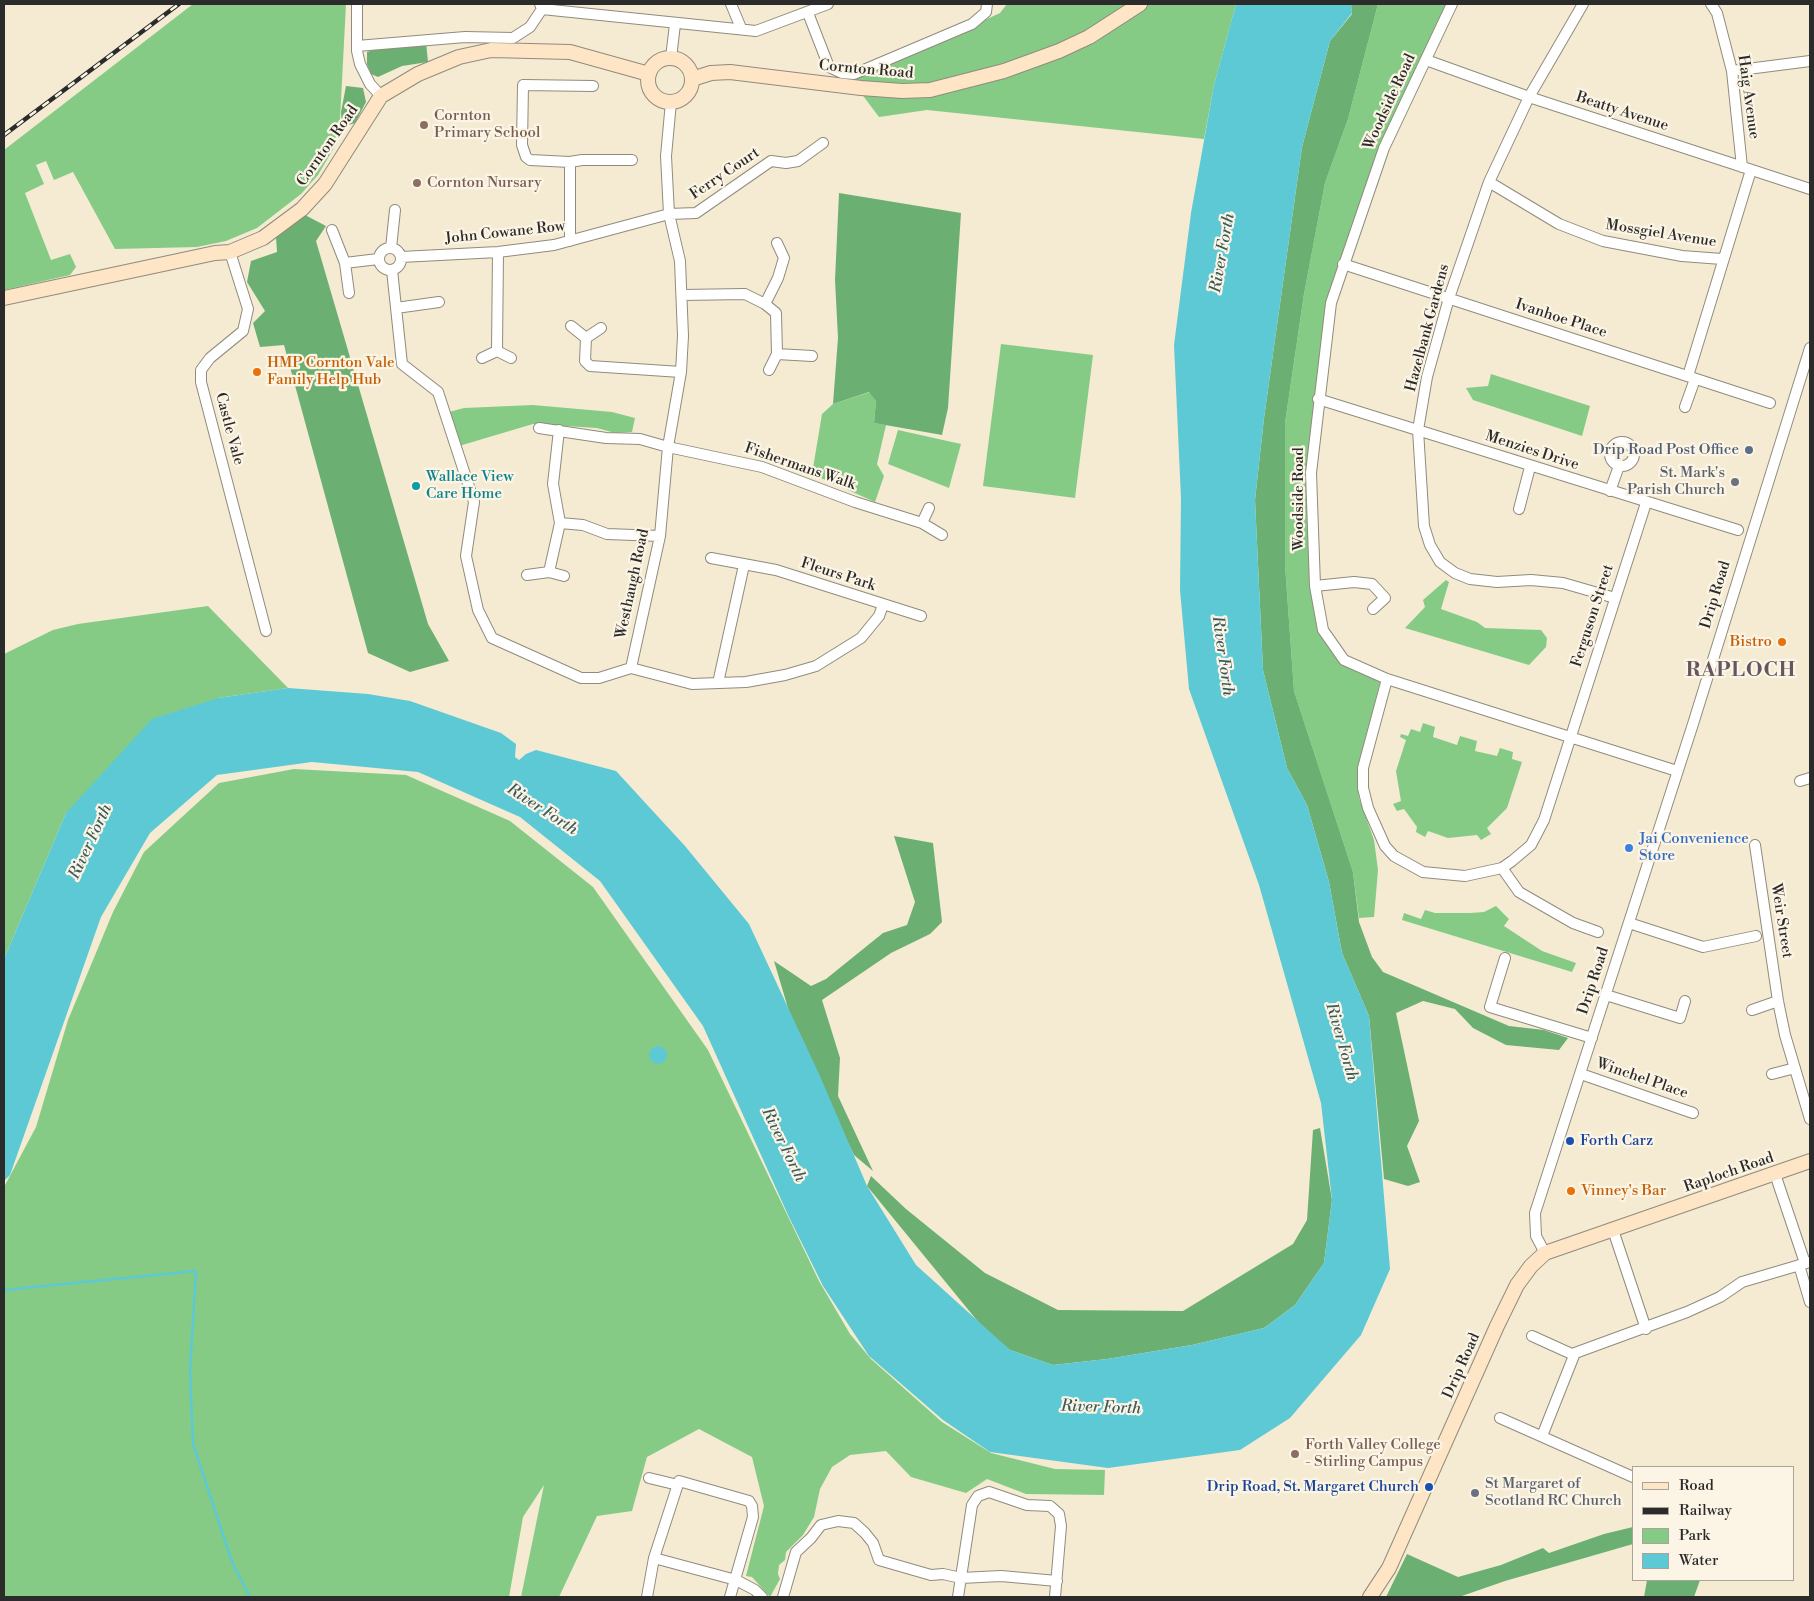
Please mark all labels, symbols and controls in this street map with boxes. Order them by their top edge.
street label: Woodside Road [1360,51,1420,153]
street label: Haig Avenue [1733,54,1763,140]
street label: Cornton Road [818,57,914,83]
street label: Beatty Avenue [1573,89,1671,135]
street label: Cornton Road [293,102,363,190]
place label: Cornton Primary School [434,107,540,142]
marker: Cornton Primary School [418,119,430,131]
street label: Ferry Court [687,144,763,204]
place label: Cornton Nursary [427,174,541,192]
marker: Cornton Nursary [411,177,423,189]
water label: River Forth [1207,212,1239,294]
street label: Mossgiel Avenue [1604,216,1718,252]
street label: John Cowane Row [444,218,566,248]
street label: Hazelbank Gardens [1402,262,1454,394]
street label: Ivanhoe Place [1513,296,1609,342]
place label: HMP Cornton Vale Family Help Hub [267,354,395,389]
marker: HMP Cornton Vale Family Help Hub [251,366,263,378]
street label: Castle Vale [211,391,247,467]
street label: Menzies Drive [1483,427,1581,475]
street label: Fishermans Walk [742,440,858,494]
place label: Drip Road Post Office [1593,441,1739,459]
marker: Drip Road Post Office [1743,444,1755,456]
street label: Woodside Road [1290,447,1308,551]
place label: St. Mark's Parish Church [1627,464,1725,499]
place label: Wallace View Care Home [426,468,514,503]
marker: St. Mark's Parish Church [1729,476,1741,488]
marker: Wallace View Care Home [410,480,422,492]
street label: Westhaugh Road [613,527,653,641]
street label: Fleurs Park [798,554,878,596]
street label: Drip Road [1697,559,1735,631]
street label: Ferguson Street [1568,562,1618,670]
water label: River Forth [1207,615,1237,697]
place label: Bistro [1730,633,1772,651]
marker: Bistro [1776,636,1788,648]
district label: RAPLOCH [1685,659,1797,683]
water label: River Forth [503,780,581,840]
water label: River Forth [65,802,117,882]
place label: Jai Convenience Store [1639,830,1749,865]
marker: Jai Convenience Store [1623,842,1635,854]
street label: Weir Street [1766,882,1796,960]
street label: Drip Road [1575,945,1613,1017]
water label: River Forth [1321,1001,1361,1083]
street label: Winchel Place [1594,1055,1690,1103]
water label: River Forth [757,1105,809,1185]
place label: Forth Carz [1580,1132,1653,1150]
marker: Forth Carz [1564,1135,1576,1147]
street label: Raploch Road [1682,1149,1776,1197]
place label: Vinney's Bar [1581,1182,1666,1200]
marker: Vinney's Bar [1565,1185,1577,1197]
street label: Drip Road [1440,1330,1484,1402]
water label: River Forth [1061,1397,1141,1419]
place label: Forth Valley College - Stirling Campus [1305,1436,1441,1471]
marker: Forth Valley College - Stirling Campus [1289,1448,1301,1460]
legend [1632,1466,1794,1581]
place label: St Margaret of Scotland RC Church [1485,1475,1622,1510]
text: Road [1679,1476,1714,1495]
place label: Drip Road, St. Margaret Church [1207,1478,1419,1496]
marker: Drip Road, St. Margaret Church [1423,1481,1435,1493]
marker: St Margaret of Scotland RC Church [1469,1487,1481,1499]
text: Railway [1679,1501,1732,1520]
text: Park [1679,1526,1710,1545]
text: Water [1679,1551,1718,1570]

